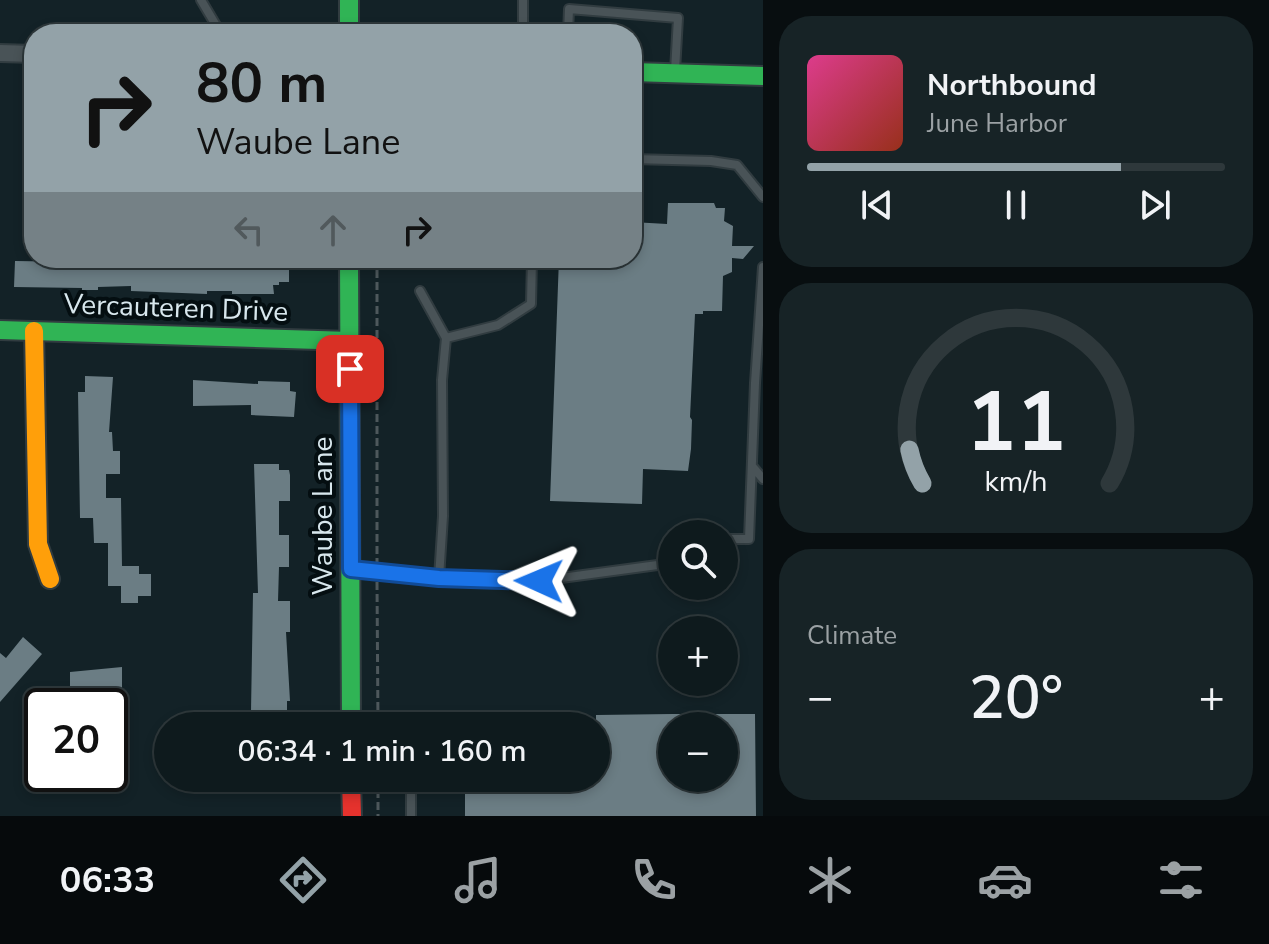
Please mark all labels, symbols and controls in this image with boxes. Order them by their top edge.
text: 80 m [196,45,327,122]
icon: right [64,56,168,160]
text: Northbound [927,65,1097,106]
text: June Harbor [927,106,1067,141]
text: Waube Lane [196,118,400,167]
icon: previous [855,183,899,227]
icon: pause [994,183,1038,227]
icon: next [1133,183,1177,227]
icon: left [227,208,271,252]
icon: ahead [311,208,355,252]
icon: right [395,208,439,252]
street label: Vercauteren Drive [62,285,289,331]
pin [316,335,384,403]
icon: arrive [328,347,372,391]
text: 11 [966,366,1066,479]
street label: Waube Lane [304,436,342,596]
text: km/h [985,462,1047,501]
map controls [658,520,738,792]
button: search [658,520,738,600]
position arrow [497,539,581,623]
button: + [658,616,738,696]
text: Climate [807,618,897,653]
text: 20° [969,657,1063,739]
text: − [807,668,833,728]
text: + [1199,668,1225,728]
speed limit sign: 20 [24,688,128,792]
button: − [658,712,738,792]
text: 06:34 · 1 min · 160 m [237,731,527,772]
icon: directions [275,852,331,908]
icon: music [450,852,506,908]
icon: phone [626,852,682,908]
icon: climate [802,852,858,908]
icon: car [977,852,1033,908]
icon: filters [1153,852,1209,908]
text: 06:33 [60,856,155,905]

